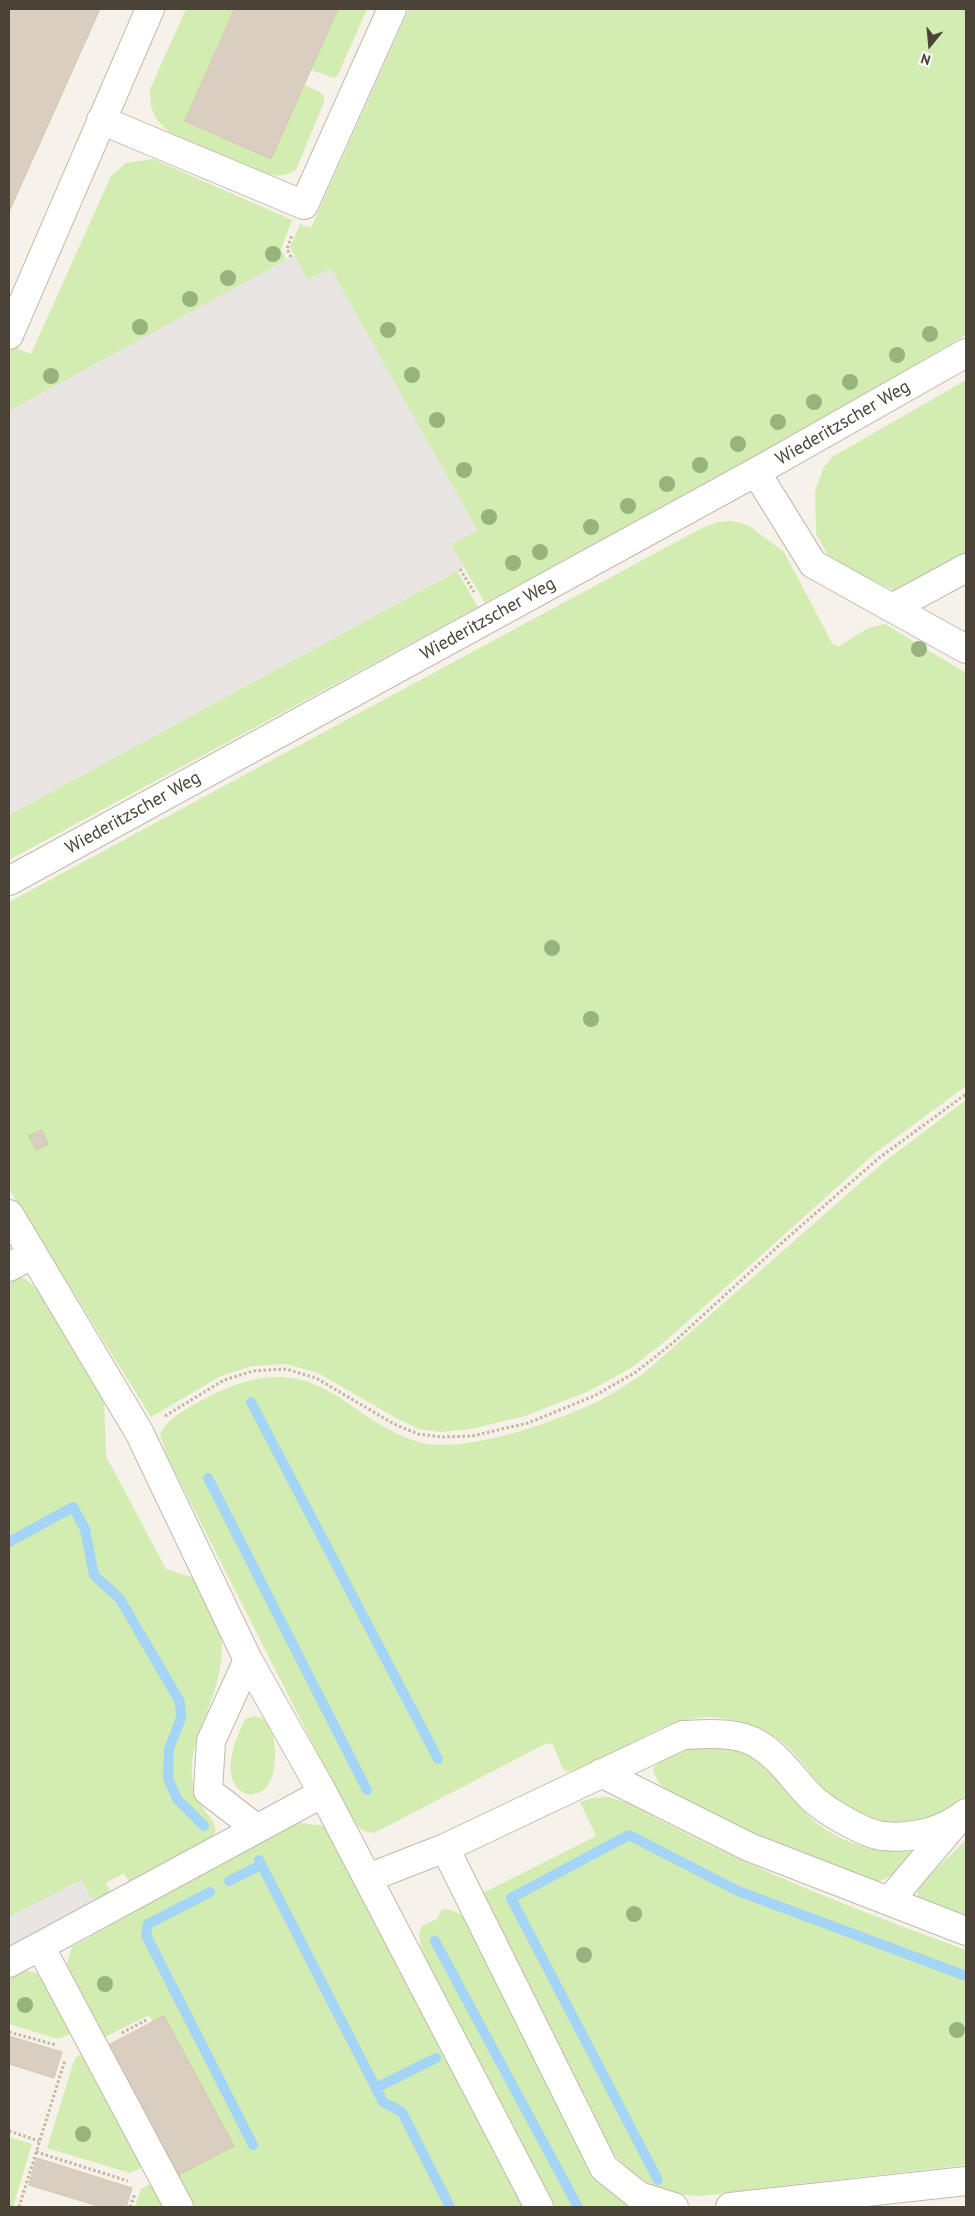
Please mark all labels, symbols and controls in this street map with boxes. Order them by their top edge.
north arrow [905,20,955,70]
text: N [919,49,933,69]
street label: Wiederitzscher Weg [772,376,914,470]
street label: Wiederitzscher Weg [417,573,559,665]
street label: Wiederitzscher Weg [62,767,204,859]

